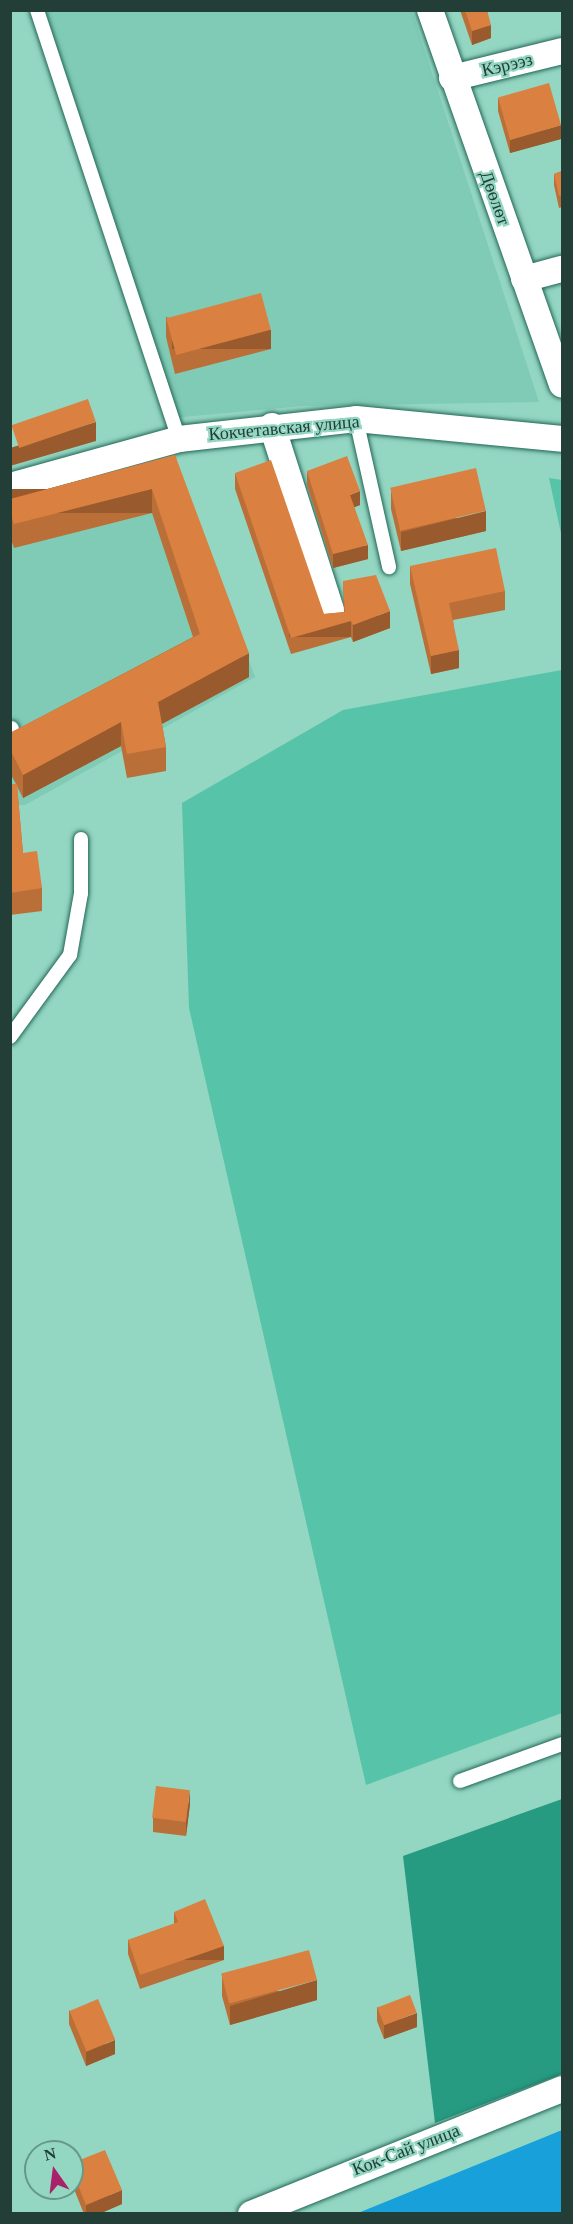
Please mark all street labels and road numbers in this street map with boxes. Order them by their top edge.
street label: Кэрээз [479,49,535,81]
street label: Дөөлөт [475,168,515,228]
street label: Кокчетавская улица [208,411,360,445]
street label: Кок-Сай улица [349,2120,463,2180]

